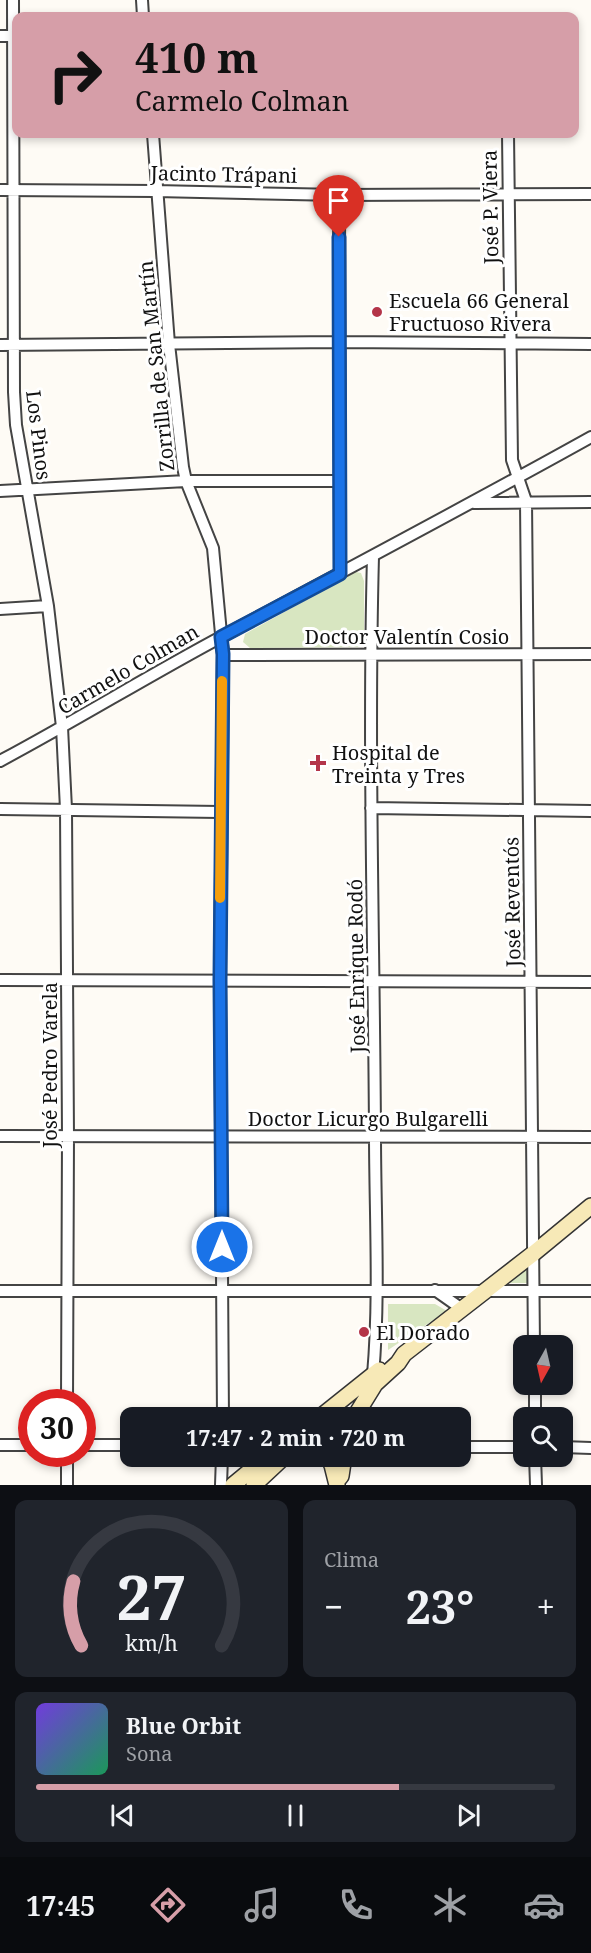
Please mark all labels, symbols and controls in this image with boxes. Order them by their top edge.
text: 410 m [135,28,259,85]
icon: right [36,36,114,114]
text: Carmelo Colman [135,82,349,119]
street label: José P. Viera [476,150,505,265]
street label: Jacinto Trápani [149,159,298,189]
pin [313,175,364,237]
icon: arrive [322,184,355,217]
street label: Zorrilla de San Martín [132,259,180,473]
place label: Escuela 66 General Fructuoso Rivera [389,287,569,337]
marker: Escuela 66 General Fructuoso Rivera [370,305,384,319]
street label: Los Pinos [20,389,58,481]
street label: Carmelo Colman [53,618,203,720]
street label: Doctor Valentín Cosio [305,623,509,650]
place label: Hospital de Treinta y Tres [332,739,465,789]
marker: Hospital de Treinta y Tres [309,754,327,772]
street label: José Reventós [497,837,527,968]
street label: José Enrique Rodó [341,879,371,1054]
street label: José Pedro Varela [36,982,63,1149]
street label: Doctor Licurgo Bulgarelli [248,1105,489,1132]
position arrow [190,1215,254,1279]
place label: El Dorado [376,1319,470,1346]
marker: El Dorado [357,1325,371,1339]
north arrow [513,1335,573,1395]
map controls [513,1335,573,1467]
speed limit sign: 30 [18,1389,96,1467]
button: search [513,1407,573,1467]
text: 17:47 · 2 min · 720 m [186,1422,405,1452]
text: Clima [324,1546,379,1573]
text: 27 [116,1553,187,1638]
text: 23° [405,1576,474,1637]
text: − [324,1584,343,1629]
text: + [537,1584,555,1629]
text: km/h [125,1628,178,1657]
text: Blue Orbit [126,1710,241,1740]
text: Sona [126,1740,173,1767]
icon: previous [106,1799,139,1832]
icon: pause [279,1799,312,1832]
icon: next [452,1799,485,1832]
icon: directions [147,1884,189,1926]
icon: music [241,1884,283,1926]
icon: phone [335,1884,377,1926]
icon: climate [429,1884,471,1926]
icon: car [523,1884,565,1926]
text: 17:45 [26,1887,95,1924]

